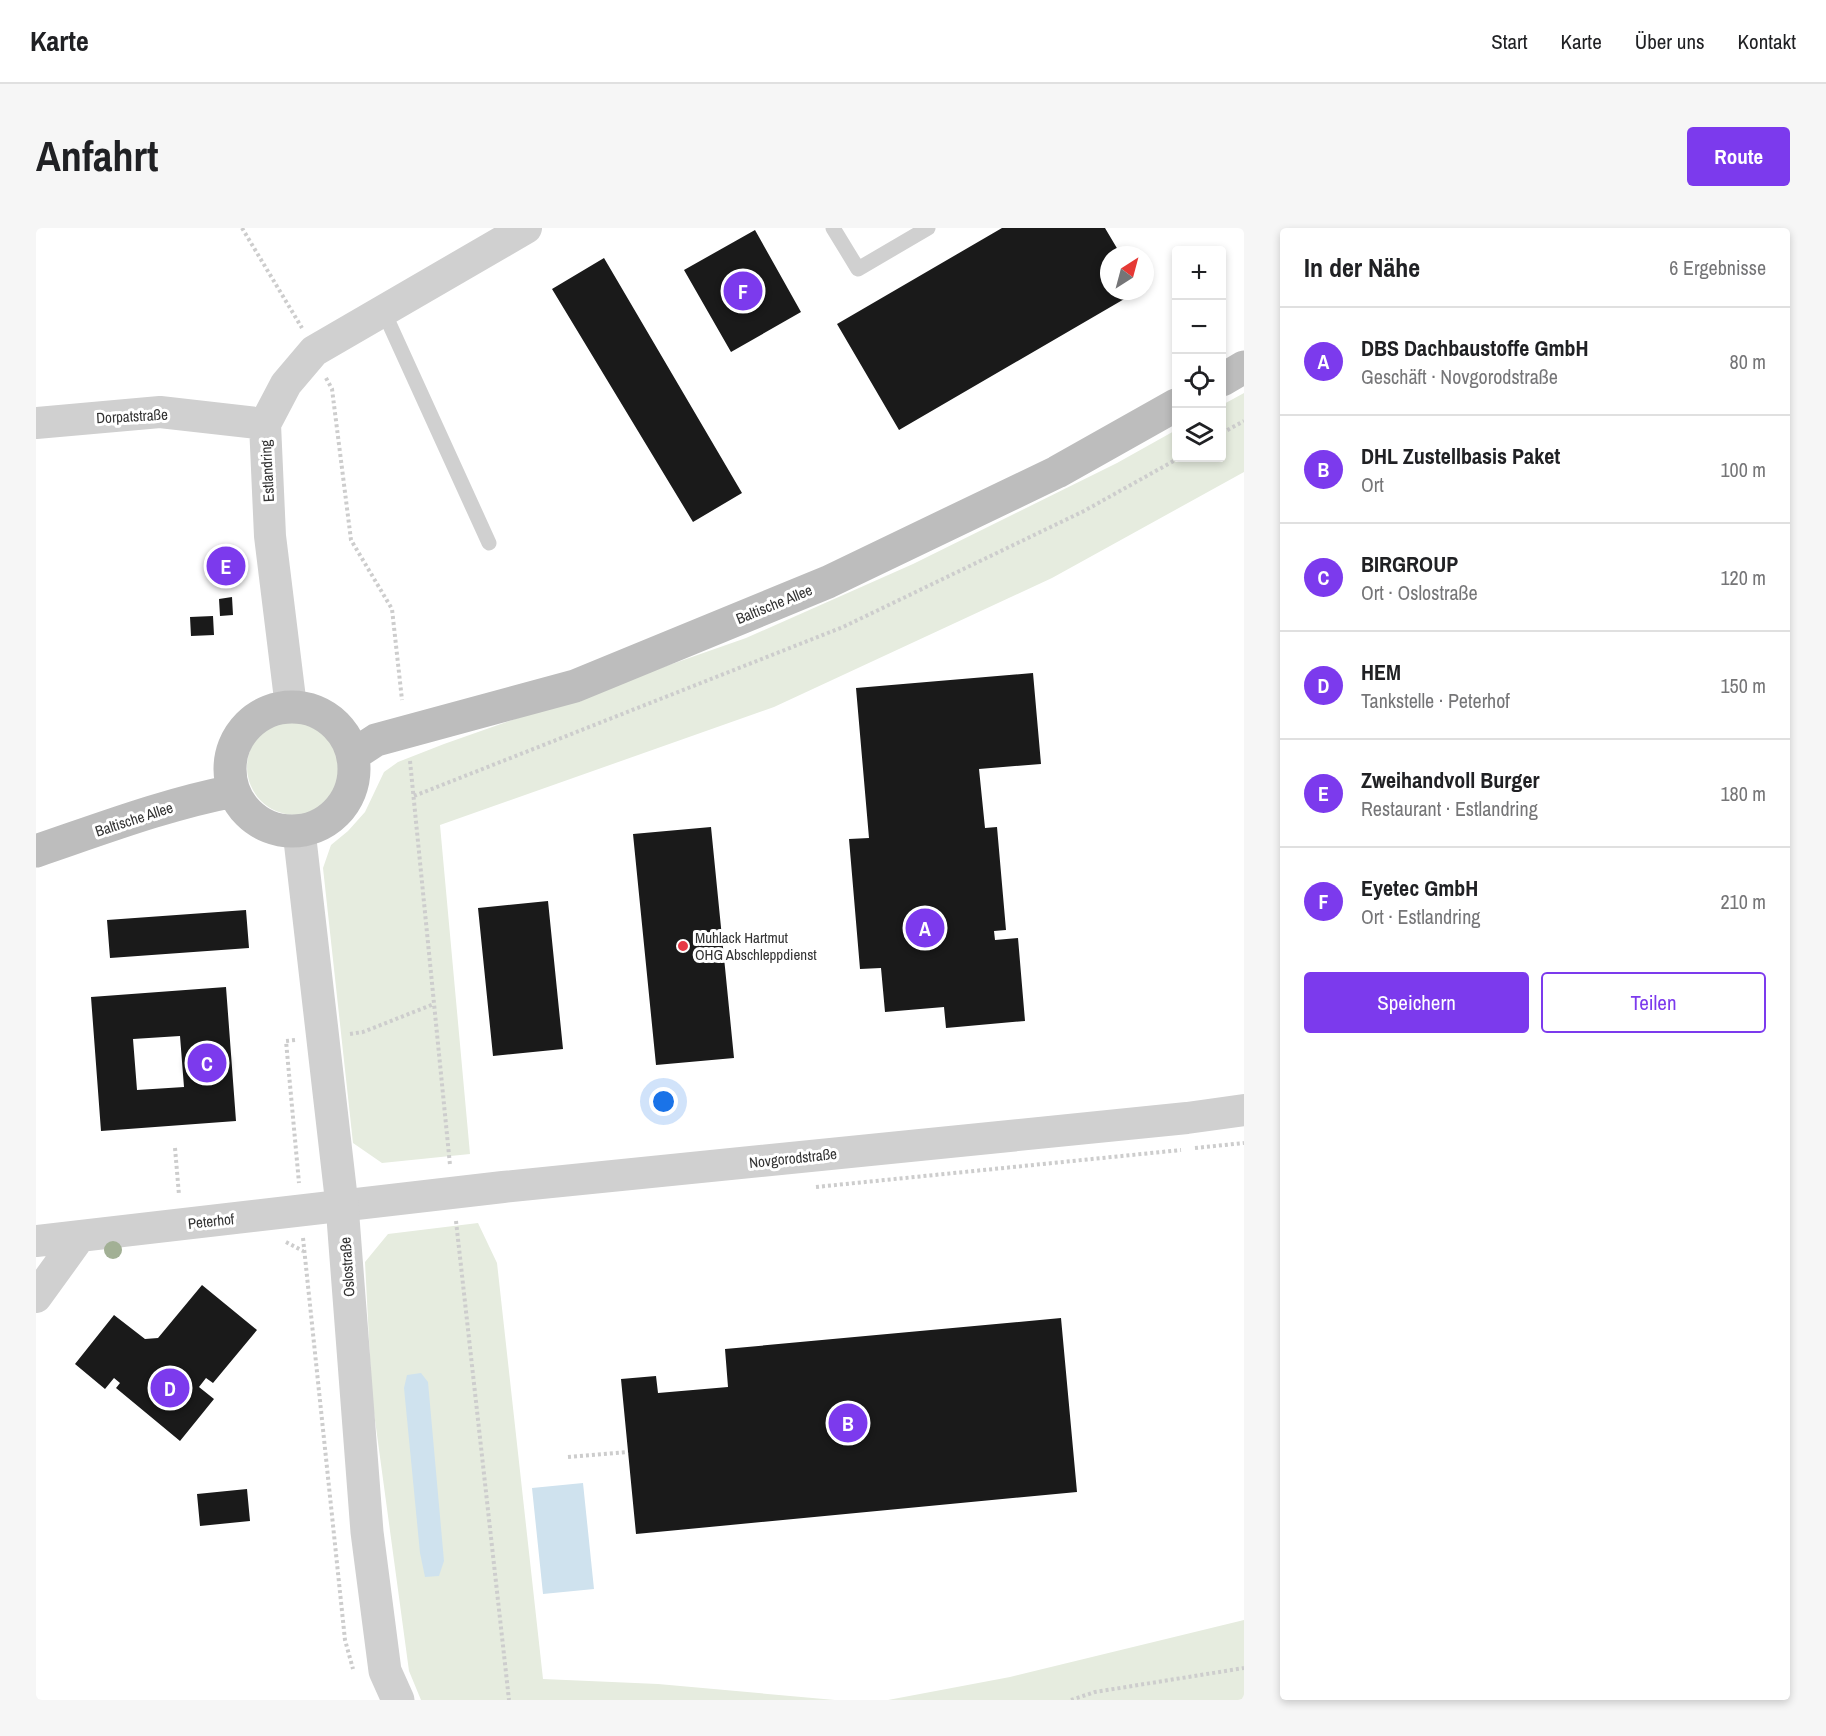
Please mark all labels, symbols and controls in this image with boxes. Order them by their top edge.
text: Karte [30,22,89,60]
text: Start [1491,27,1528,56]
text: Karte [1561,27,1602,56]
text: Über uns [1635,27,1705,56]
text: Kontakt [1738,27,1796,56]
button: Route [1687,127,1790,186]
text: Anfahrt [36,128,158,184]
north arrow [1100,246,1154,300]
map controls [1172,246,1226,462]
button: + [1172,246,1226,300]
text: In der Nähe [1304,250,1420,285]
text: 6 Ergebnisse [1669,254,1766,281]
pin: F [724,268,762,314]
button: − [1172,300,1226,354]
text: DBS Dachbaustoffe GmbH [1361,333,1589,363]
text: A [1318,348,1329,375]
text: 80 m [1730,348,1766,375]
button: locate [1172,354,1226,408]
text: Geschäft · Novgorodstraße [1361,363,1558,390]
street label: Dorpatstraße [96,404,169,428]
button: layers [1172,408,1226,462]
street label: Estlandring [255,439,279,503]
text: DHL Zustellbasis Paket [1361,441,1560,471]
text: B [1318,456,1329,483]
text: 100 m [1720,456,1766,483]
text: Ort [1361,471,1384,498]
pin: E [206,544,246,588]
text: BIRGROUP [1361,549,1458,579]
text: C [1318,564,1329,591]
text: 120 m [1720,564,1766,591]
street label: Baltische Allee [733,579,815,629]
text: Ort · Oslostraße [1361,579,1478,606]
text: HEM [1361,657,1401,687]
text: D [1318,672,1329,699]
text: 150 m [1720,672,1766,699]
text: Tankstelle · Peterhof [1361,687,1510,714]
text: Zweihandvoll Burger [1361,765,1539,795]
text: E [1318,780,1329,807]
text: 180 m [1720,780,1766,807]
text: Restaurant · Estlandring [1361,795,1538,822]
street label: Baltische Allee [92,796,176,841]
text: Eyetec GmbH [1361,873,1478,903]
text: F [1318,888,1329,915]
text: 210 m [1720,888,1766,915]
text: Ort · Estlandring [1361,903,1480,930]
pin: A [906,906,944,950]
place label: Muhlack Hartmut OHG Abschleppdienst [695,927,817,965]
marker: Muhlack Hartmut OHG Abschleppdienst [676,939,690,953]
button: Speichern [1304,972,1529,1033]
button: Teilen [1541,972,1766,1033]
pin: C [188,1040,226,1086]
your location [649,1087,678,1116]
street label: Novgorodstraße [748,1143,838,1173]
street label: Peterhof [187,1208,236,1234]
street label: Oslostraße [334,1236,360,1298]
pin: D [150,1366,190,1410]
pin: B [828,1400,868,1446]

